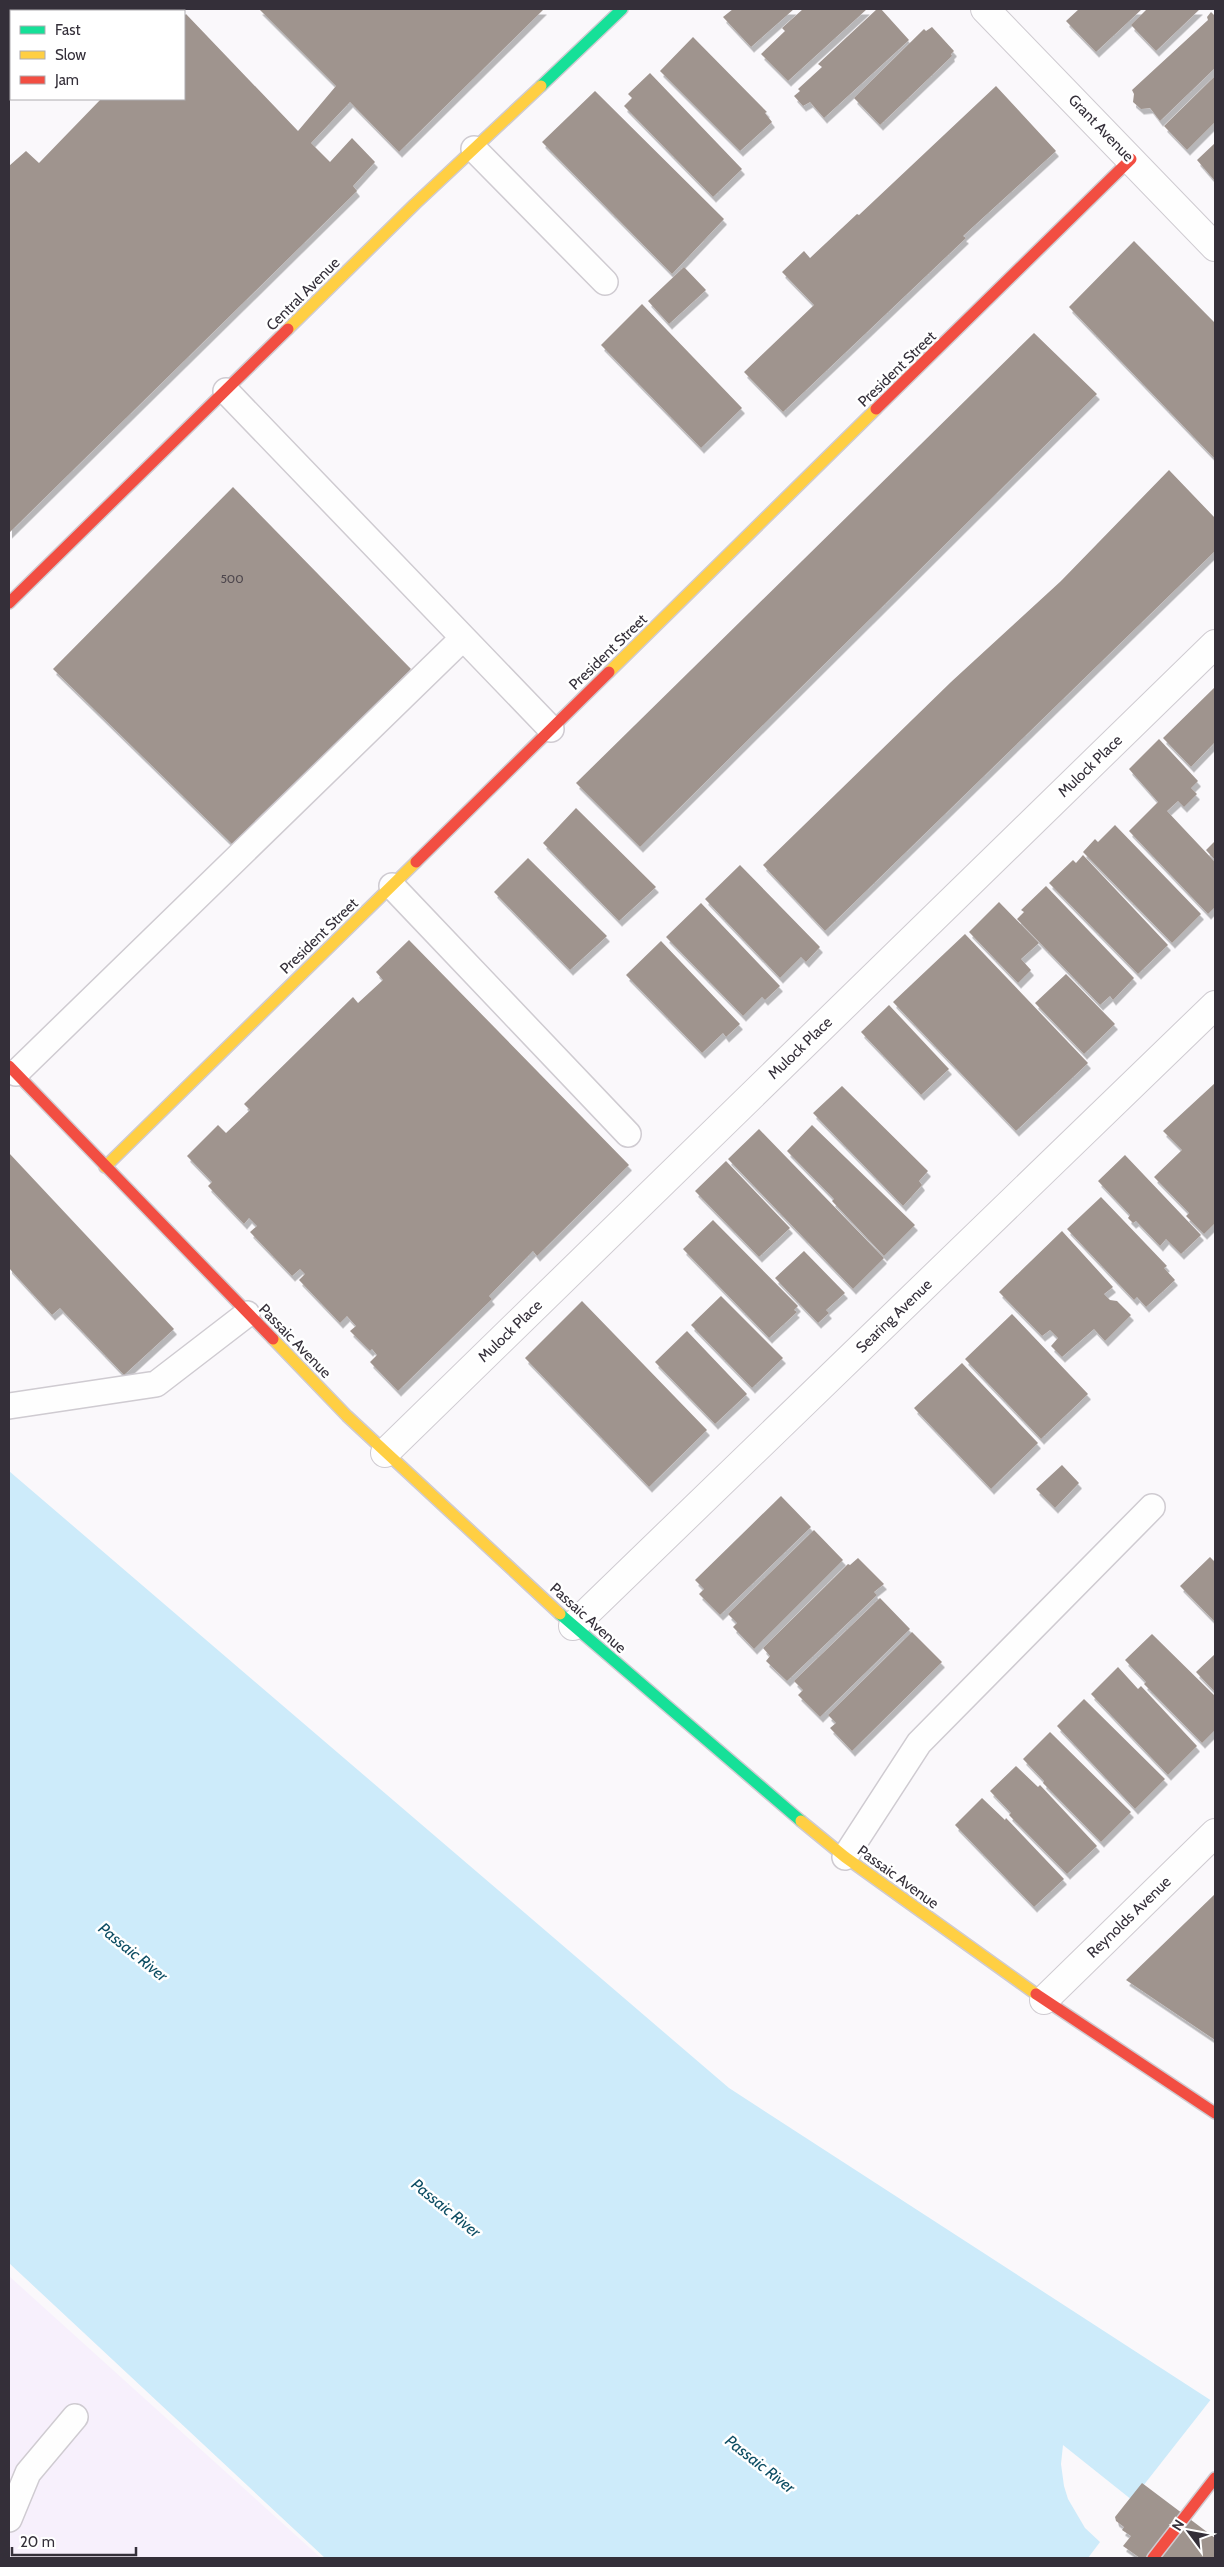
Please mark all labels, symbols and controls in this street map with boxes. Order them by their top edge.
legend [10,10,185,100]
text: Fast [55,21,80,39]
text: Slow [55,46,86,64]
text: Jam [54,71,79,89]
street label: Grant Avenue [1065,91,1138,165]
street label: Central Avenue [263,253,344,334]
street label: President Street [854,327,940,411]
house number: 500 [220,571,244,586]
street label: President Street [565,610,651,694]
street label: Mulock Place [1054,731,1126,801]
street label: President Street [276,894,362,978]
street label: Mulock Place [764,1013,836,1083]
street label: Searing Avenue [852,1275,936,1357]
street label: Mulock Place [474,1296,546,1366]
street label: Passaic Avenue [255,1300,335,1382]
street label: Passaic Avenue [546,1579,630,1657]
street label: Passaic Avenue [854,1841,942,1913]
street label: Reynolds Avenue [1083,1872,1175,1962]
water label: Passaic River [95,1918,172,1986]
water label: Passaic River [408,2174,485,2242]
water label: Passaic River [721,2431,799,2498]
north arrow [1164,2507,1214,2557]
text: N [1168,2516,1188,2534]
scale bar [12,2524,136,2556]
text: 20 m [20,2533,55,2551]

